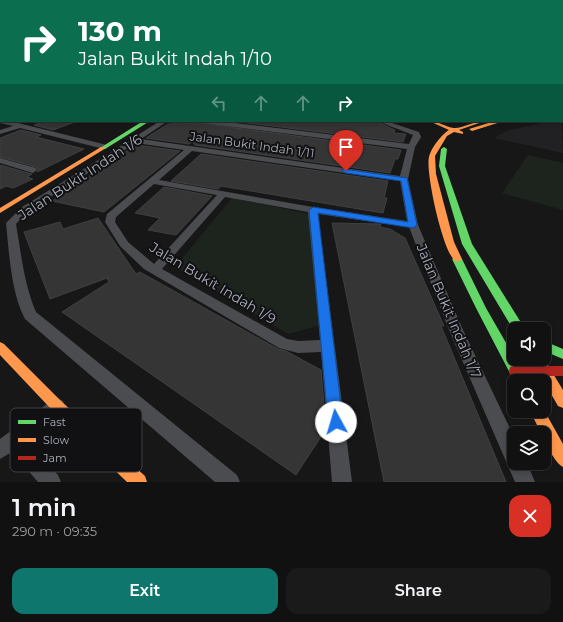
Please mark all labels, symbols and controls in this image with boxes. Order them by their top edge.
text: 130 m [78,14,162,48]
icon: right [12,16,64,68]
text: Jalan Bukit Indah 1/10 [78,48,272,70]
icon: left [208,92,230,114]
icon: ahead [250,92,272,114]
icon: ahead [292,92,314,114]
icon: right [334,92,356,114]
street label: Jalan Bukit Indah 1/11 [188,128,315,161]
street label: Jalan Bukit Indah 1/6 [14,130,146,224]
pin [329,130,363,171]
icon: arrive [335,136,357,158]
street label: Jalan Bukit Indah 1/9 [146,238,280,328]
street label: Jalan Bukit Indah 1/7 [412,240,486,381]
map controls [507,322,551,470]
button: sound [507,322,551,366]
button: search [507,374,551,418]
position arrow [315,401,357,443]
legend [10,408,142,472]
text: Fast [43,415,67,429]
button: layers [507,426,551,470]
text: Slow [43,433,69,447]
text: Jam [42,451,67,465]
text: 1 min [12,493,76,522]
button: close [509,495,551,537]
text: 290 m · 09:35 [12,523,97,539]
button: Exit [12,568,278,614]
button: Share [286,568,551,614]

